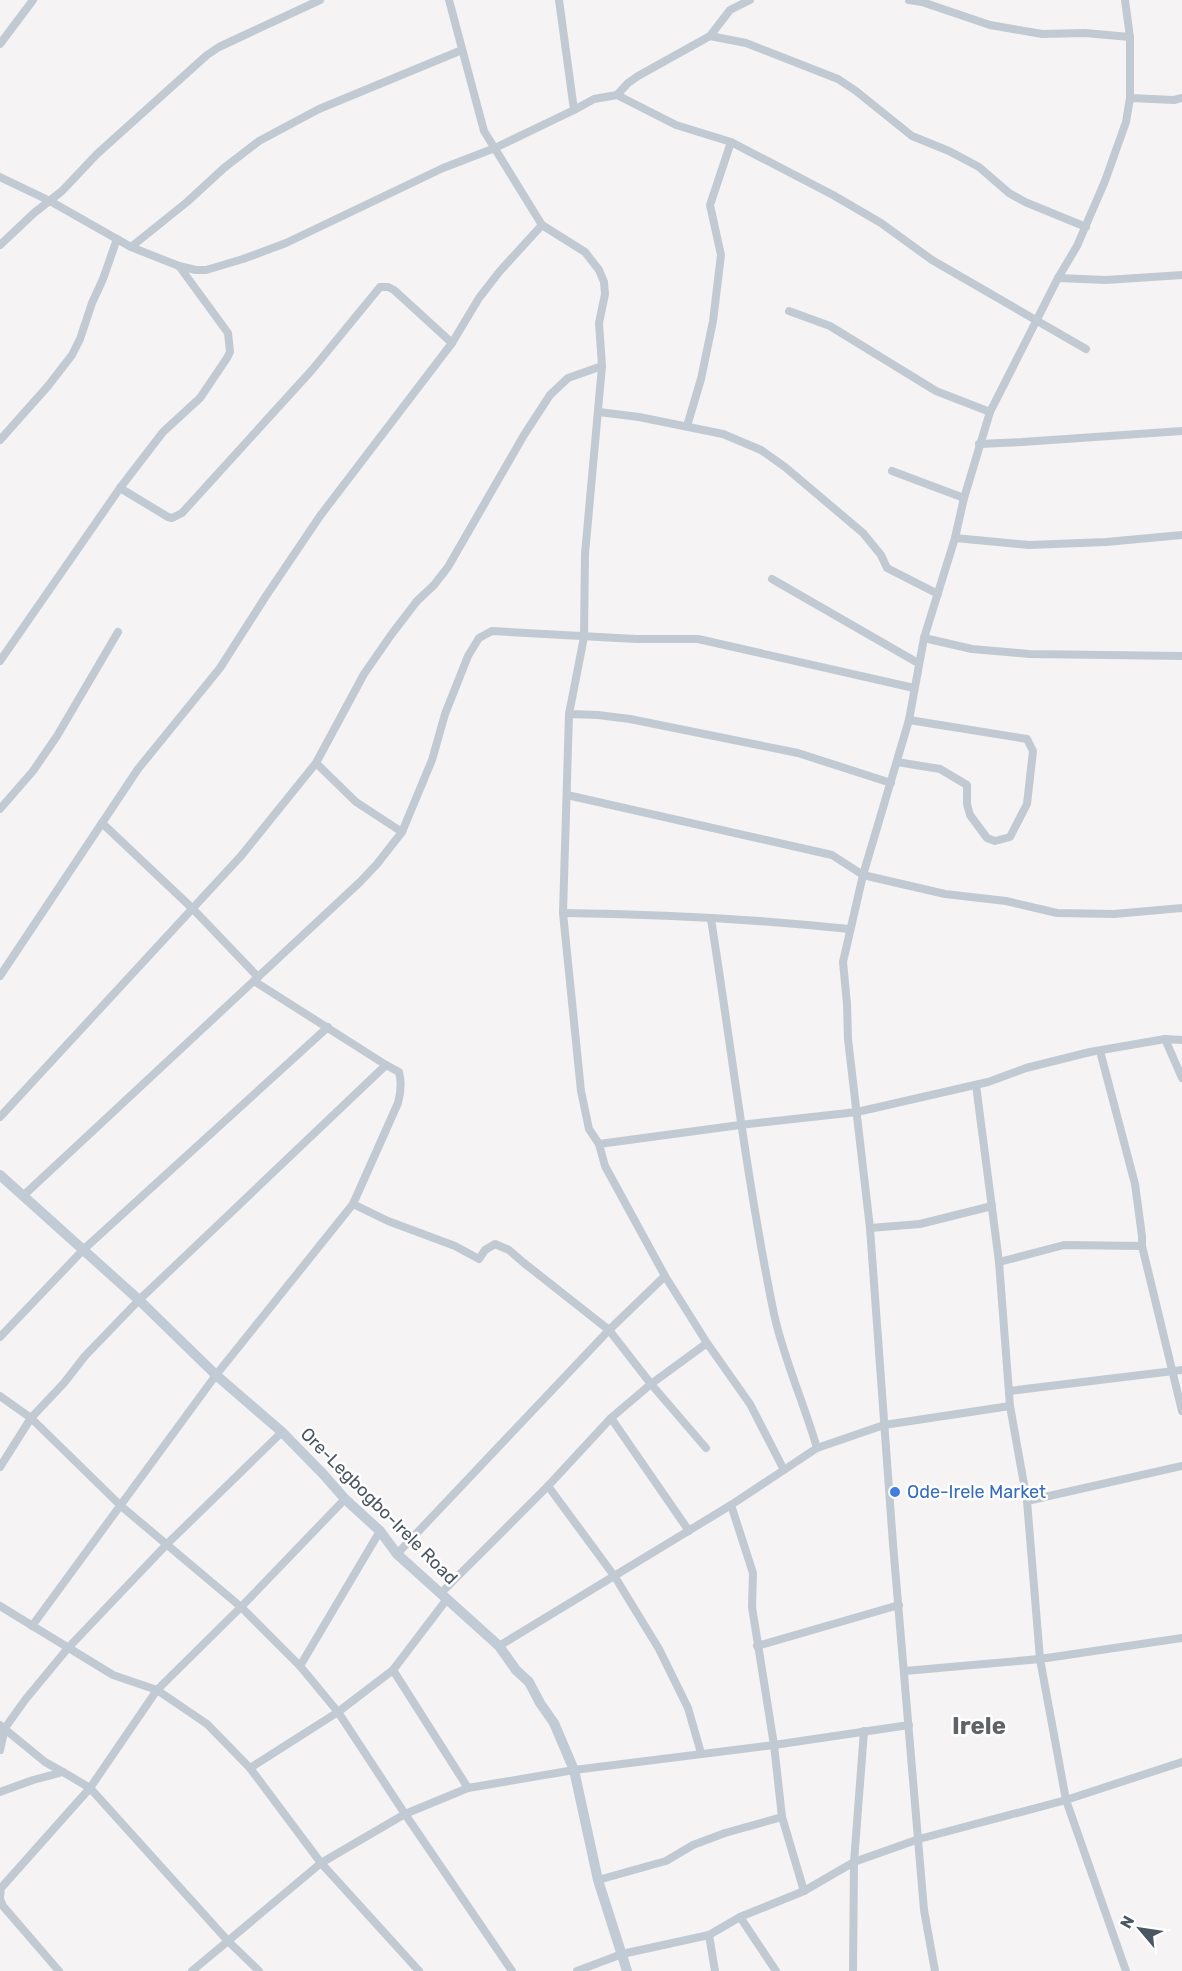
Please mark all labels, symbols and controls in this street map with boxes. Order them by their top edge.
street label: Ore-Legbogbo-Irele Road [296,1423,462,1589]
place label: Ode-Irele Market [907,1481,1046,1503]
marker: Ode-Irele Market [888,1485,902,1499]
district label: Irele [952,1712,1006,1740]
north arrow [1110,1899,1170,1959]
text: N [1116,1912,1138,1932]

